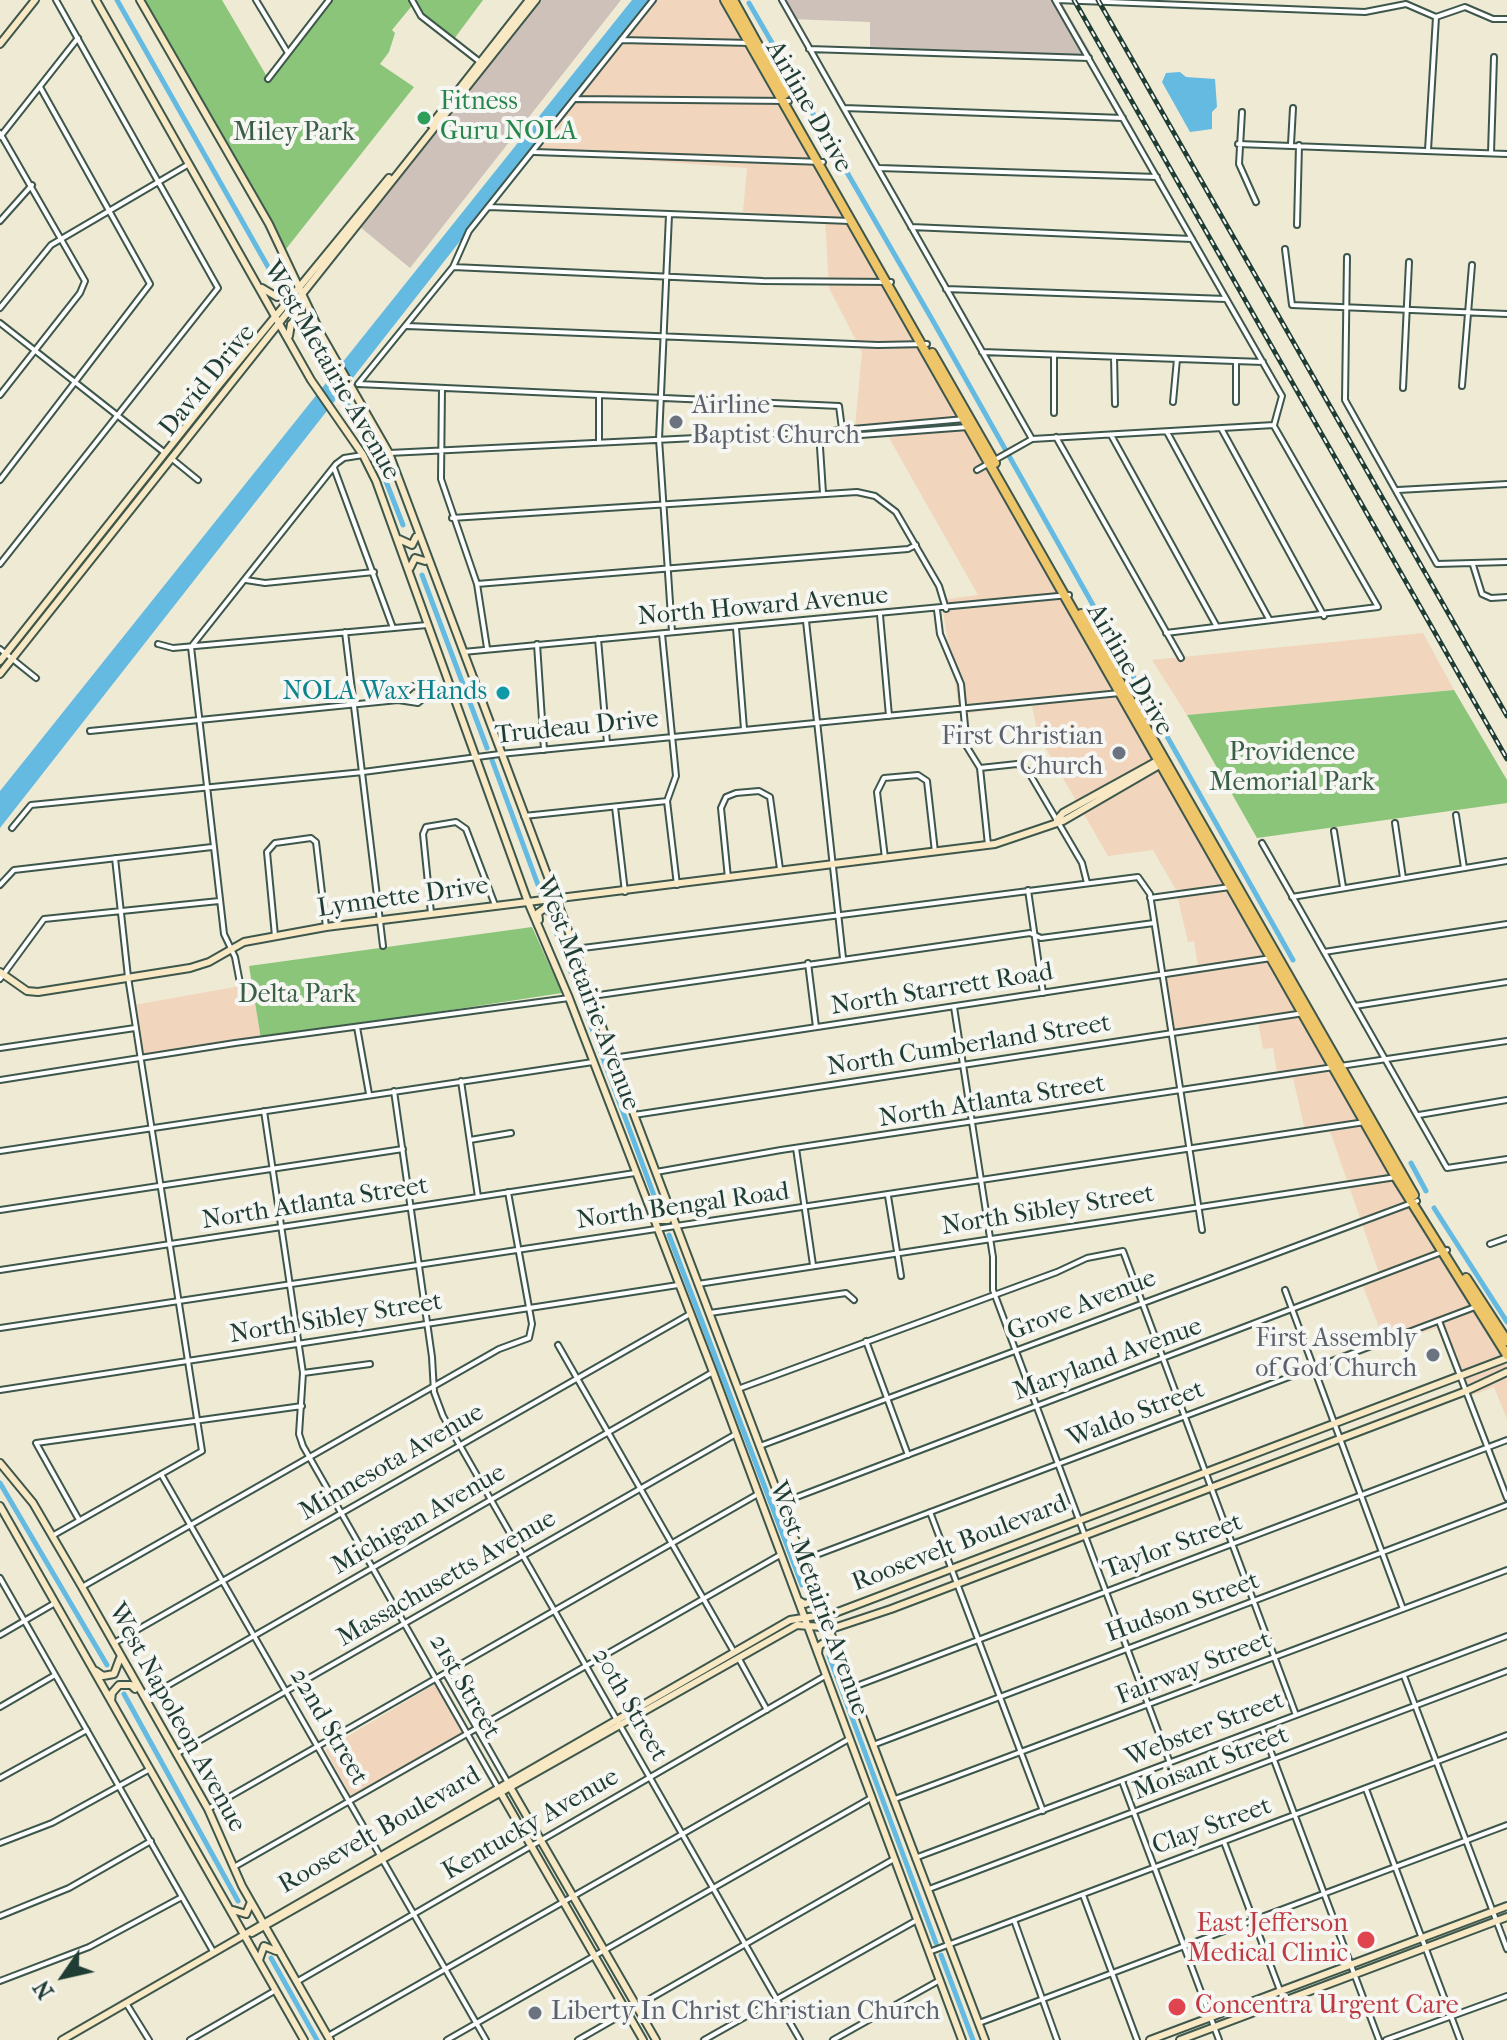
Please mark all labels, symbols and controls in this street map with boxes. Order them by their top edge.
street label: Airline Drive [758,35,858,179]
place label: Fitness Guru NOLA [440,87,577,148]
marker: Fitness Guru NOLA [415,109,433,127]
park label: Miley Park [233,118,355,150]
street label: West Metairie Avenue [256,256,406,486]
street label: David Drive [153,319,263,443]
place label: Airline Baptist Church [692,391,860,452]
marker: Airline Baptist Church [667,413,685,431]
street label: North Howard Avenue [636,581,890,633]
street label: Airline Drive [1079,598,1179,742]
place label: NOLA Wax Hands [283,677,487,709]
marker: NOLA Wax Hands [494,684,512,702]
street label: Trudeau Drive [494,704,660,752]
place label: First Christian Church [941,722,1103,784]
park label: Providence Memorial Park [1209,738,1375,800]
marker: First Christian Church [1110,744,1128,762]
street label: Lynnette Drive [316,871,490,925]
street label: West Metairie Avenue [528,873,646,1115]
street label: North Starrett Road [829,957,1055,1023]
park label: Delta Park [238,980,356,1012]
street label: North Cumberland Street [825,1008,1113,1084]
street label: North Atlanta Street [877,1069,1107,1135]
street label: North Atlanta Street [200,1171,430,1237]
street label: North Bengal Road [575,1177,791,1237]
street label: North Sibley Street [940,1179,1156,1243]
street label: Grove Avenue [1003,1263,1161,1349]
street label: North Sibley Street [228,1287,444,1351]
street label: Maryland Avenue [1009,1311,1207,1409]
place label: First Assembly of God Church [1255,1324,1417,1386]
marker: First Assembly of God Church [1424,1346,1442,1364]
street label: Waldo Street [1063,1375,1209,1455]
street label: Minnesota Avenue [294,1398,490,1528]
street label: Michigan Avenue [327,1458,511,1582]
street label: West Metairie Avenue [761,1477,875,1721]
street label: Roosevelt Boulevard [848,1489,1072,1599]
street label: Massachusetts Avenue [332,1504,562,1654]
street label: Taylor Street [1099,1507,1247,1587]
street label: Hudson Street [1102,1566,1264,1650]
street label: West Napoleon Avenue [100,1598,252,1838]
street label: Fairway Street [1112,1625,1276,1713]
street label: 21st Street [422,1629,506,1745]
street label: 20th Street [584,1643,674,1767]
street label: 22nd Street [282,1663,374,1791]
street label: Webster Street [1121,1685,1289,1775]
street label: Moisant Street [1129,1720,1293,1808]
street label: Roosevelt Boulevard [273,1760,487,1902]
street label: Kentucky Avenue [437,1762,625,1888]
street label: Clay Street [1148,1791,1276,1863]
place label: East Jefferson Medical Clinic [1187,1909,1348,1970]
marker: East Jefferson Medical Clinic [1355,1929,1377,1951]
north arrow [24,1936,104,2016]
text: N [29,1975,60,2004]
place label: Concentra Urgent Care [1195,1991,1459,2023]
marker: Concentra Urgent Care [1166,1996,1188,2018]
place label: Liberty In Christ Christian Church [551,1997,940,2029]
marker: Liberty In Christ Christian Church [526,2004,544,2022]

